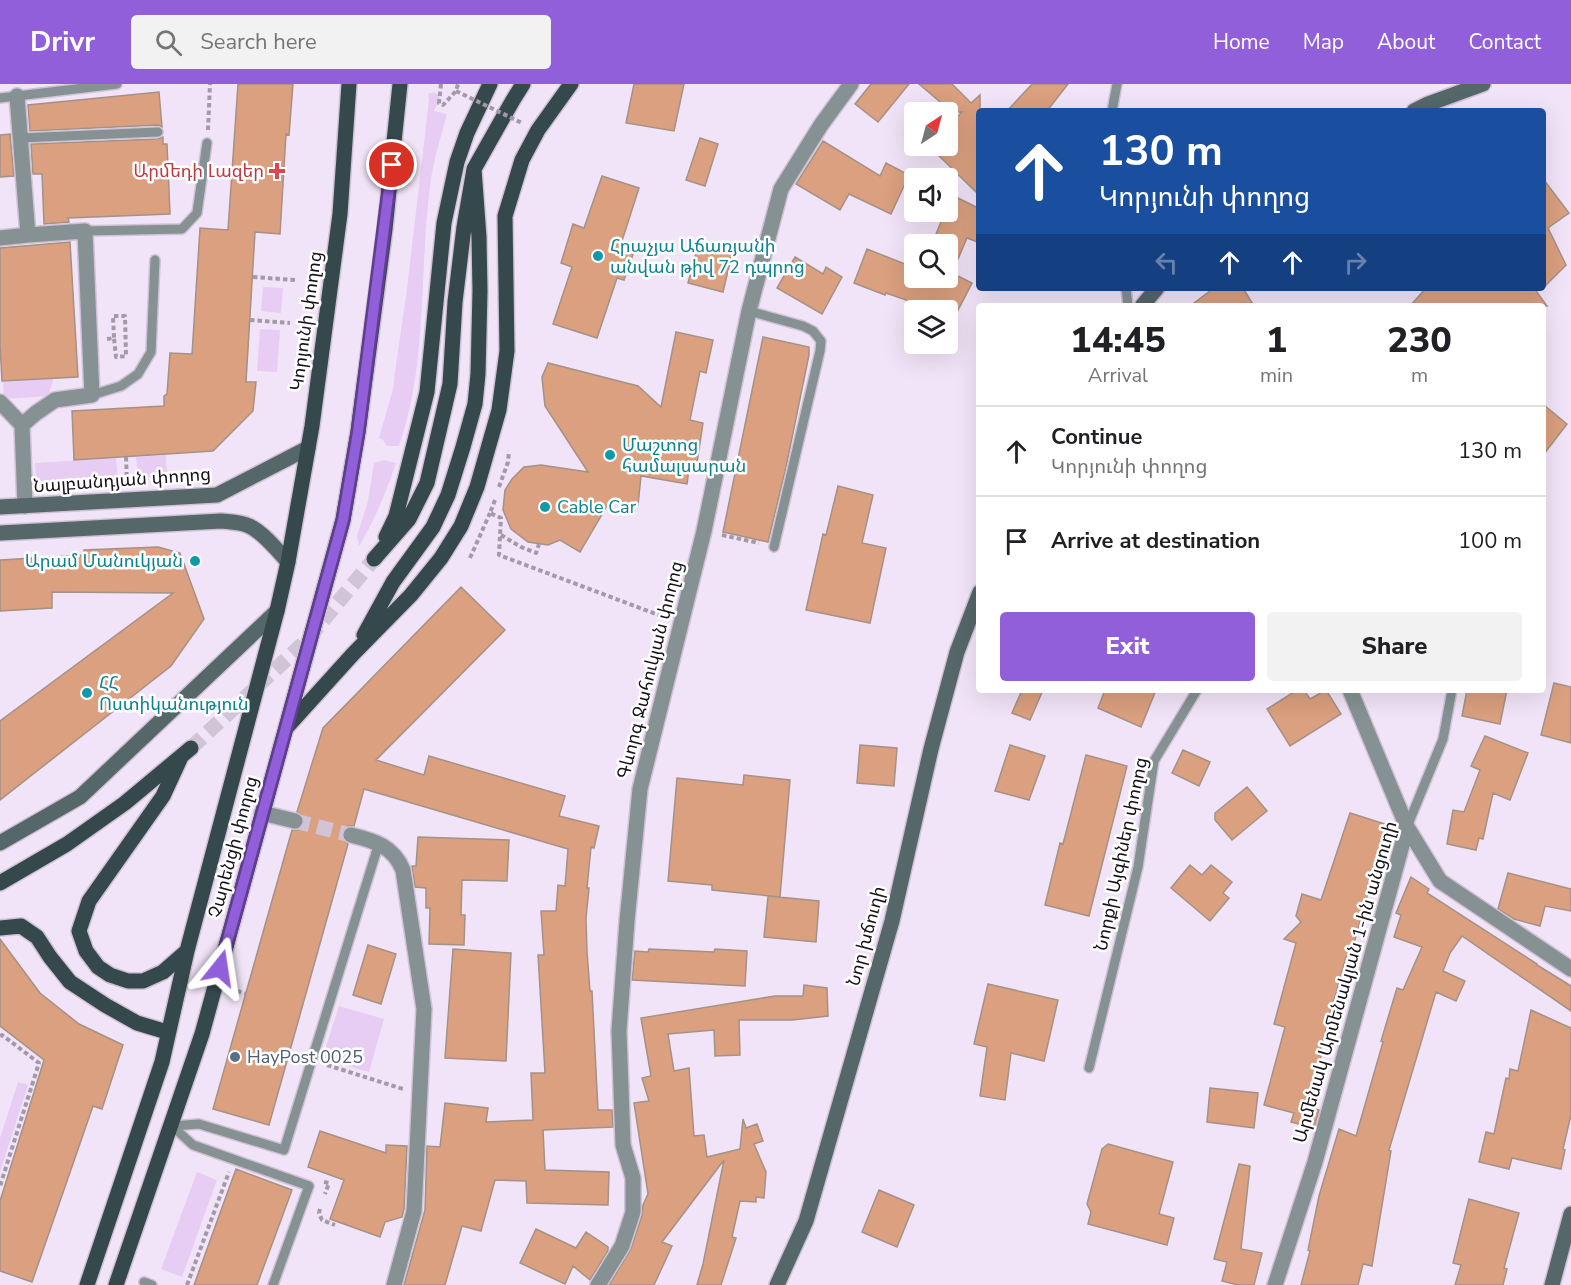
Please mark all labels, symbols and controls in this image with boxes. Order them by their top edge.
search box [131,15,551,69]
text: Drivr [30,23,95,61]
icon: search [152,26,185,59]
text: Search here [200,27,317,57]
text: Home [1213,28,1270,56]
text: Map [1303,28,1344,56]
text: About [1377,28,1435,56]
text: Contact [1468,28,1541,56]
north arrow [904,102,958,156]
map controls [904,102,958,354]
text: 130 m [1099,123,1223,180]
icon: ahead [1000,132,1078,210]
pin [366,139,417,190]
icon: arrive [375,148,408,181]
place label: Արմեդի Լազեր [133,159,264,183]
marker: Արմեդի Լազեր [268,162,286,180]
button: sound [904,168,958,222]
text: Կորյունի փողոց [1099,179,1310,216]
place label: Հրաչյա Աճառյանի անվան թիվ 72 դպրոց [610,234,805,279]
button: search [904,234,958,288]
icon: left [1150,246,1183,279]
icon: ahead [1213,246,1246,279]
icon: ahead [1276,246,1309,279]
icon: right [1339,246,1372,279]
marker: Հրաչյա Աճառյանի անվան թիվ 72 դպրոց [591,249,605,263]
street label: Կորյունի փողոց [284,250,328,392]
button: layers [904,300,958,354]
text: 14:45 [1070,316,1166,365]
text: 1 [1266,316,1287,365]
text: 230 [1387,316,1452,365]
text: Arrival [1088,362,1148,389]
text: min [1260,362,1293,389]
text: m [1411,362,1428,389]
text: Continue [1051,422,1142,452]
place label: Մաշտոց համալսարան [622,433,746,478]
icon: ahead [1000,435,1033,468]
text: 130 m [1458,436,1522,466]
marker: Մաշտոց համալսարան [603,448,617,462]
text: Կորյունի փողոց [1051,453,1207,480]
street label: Նալբանդյան փողոց [32,462,212,498]
place label: Cable Car [557,495,637,519]
marker: Cable Car [538,500,552,514]
icon: arrive [1000,525,1033,558]
text: Arrive at destination [1051,526,1260,556]
text: 100 m [1458,526,1522,556]
place label: Արամ Մանուկյան [25,549,183,573]
marker: Արամ Մանուկյան [188,554,202,568]
street label: Գևորգ Ջահուկյան փողոց [611,558,689,782]
button: Exit [1000,612,1255,681]
button: Share [1267,612,1522,681]
place label: ՀՀ Ոստիկանություն [99,671,249,716]
marker: ՀՀ Ոստիկանություն [80,686,94,700]
street label: Նորքի Այգիներ փողոց [1089,755,1153,953]
street label: Չարենցի փողոց [203,773,263,921]
street label: Արմենակ Արմենակյան 1-ին անցուղի [1287,818,1403,1146]
street label: Նոր խճուղի [841,883,891,989]
position arrow [188,936,252,1000]
place label: HayPost 0025 [247,1045,363,1069]
marker: HayPost 0025 [228,1050,242,1064]

